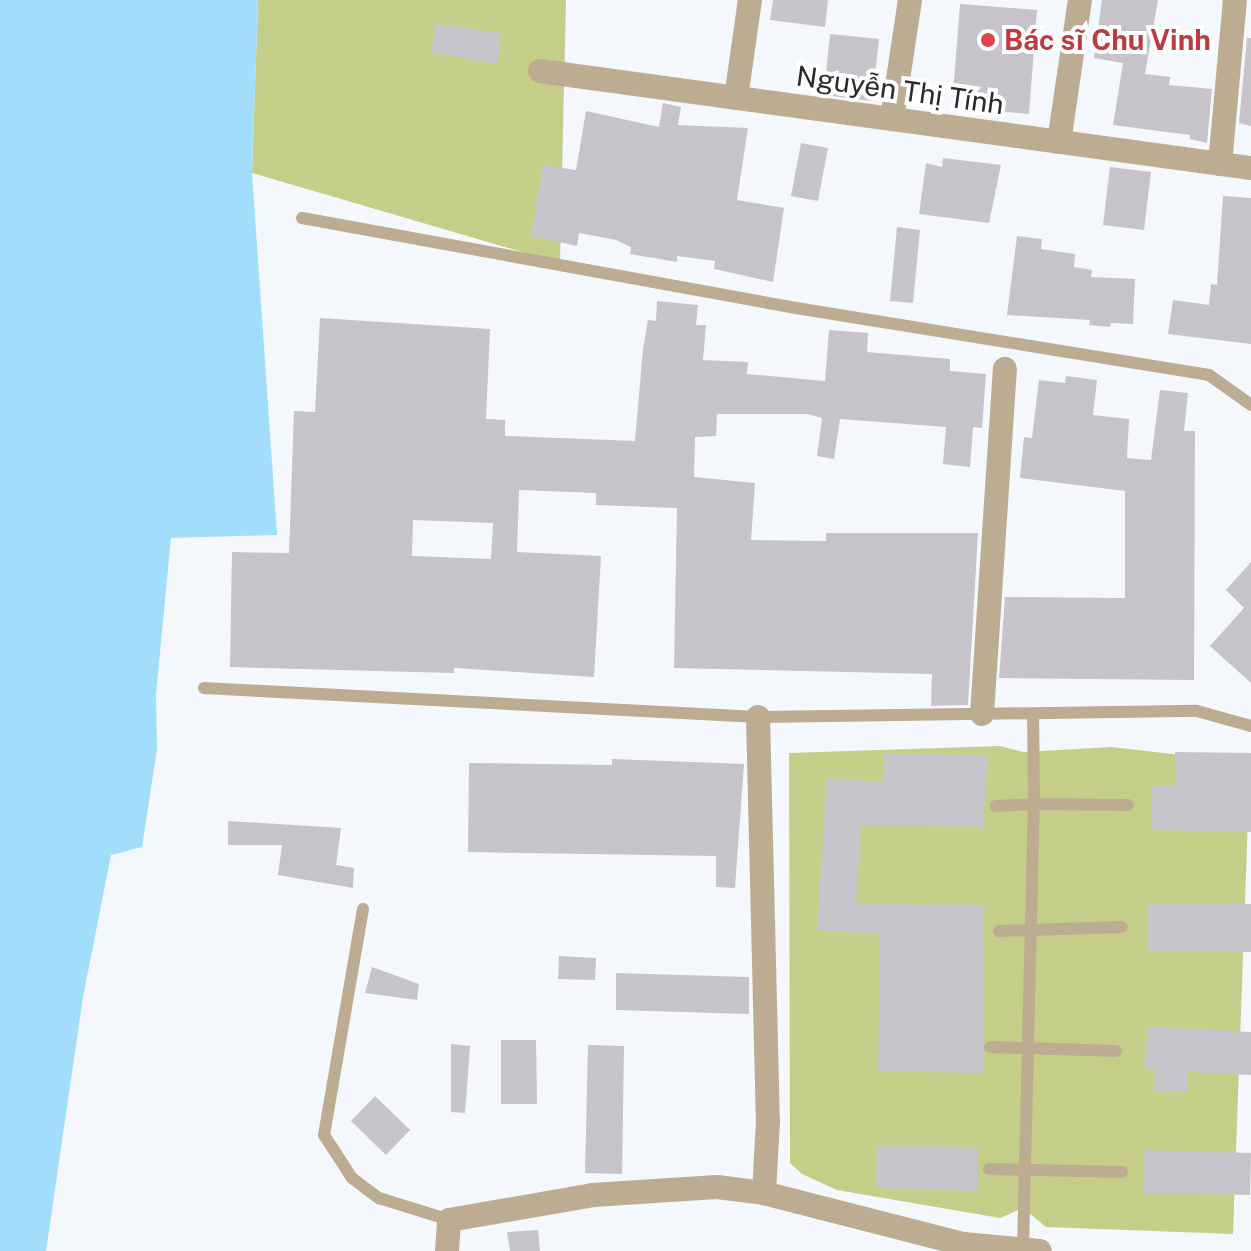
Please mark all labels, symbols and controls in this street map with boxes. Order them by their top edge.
place label: Bác sĩ Chu Vinh [1004,23,1211,57]
marker: Bác sĩ Chu Vinh [979,31,997,49]
street label: Nguyễn Thị Tính [794,59,1006,121]

